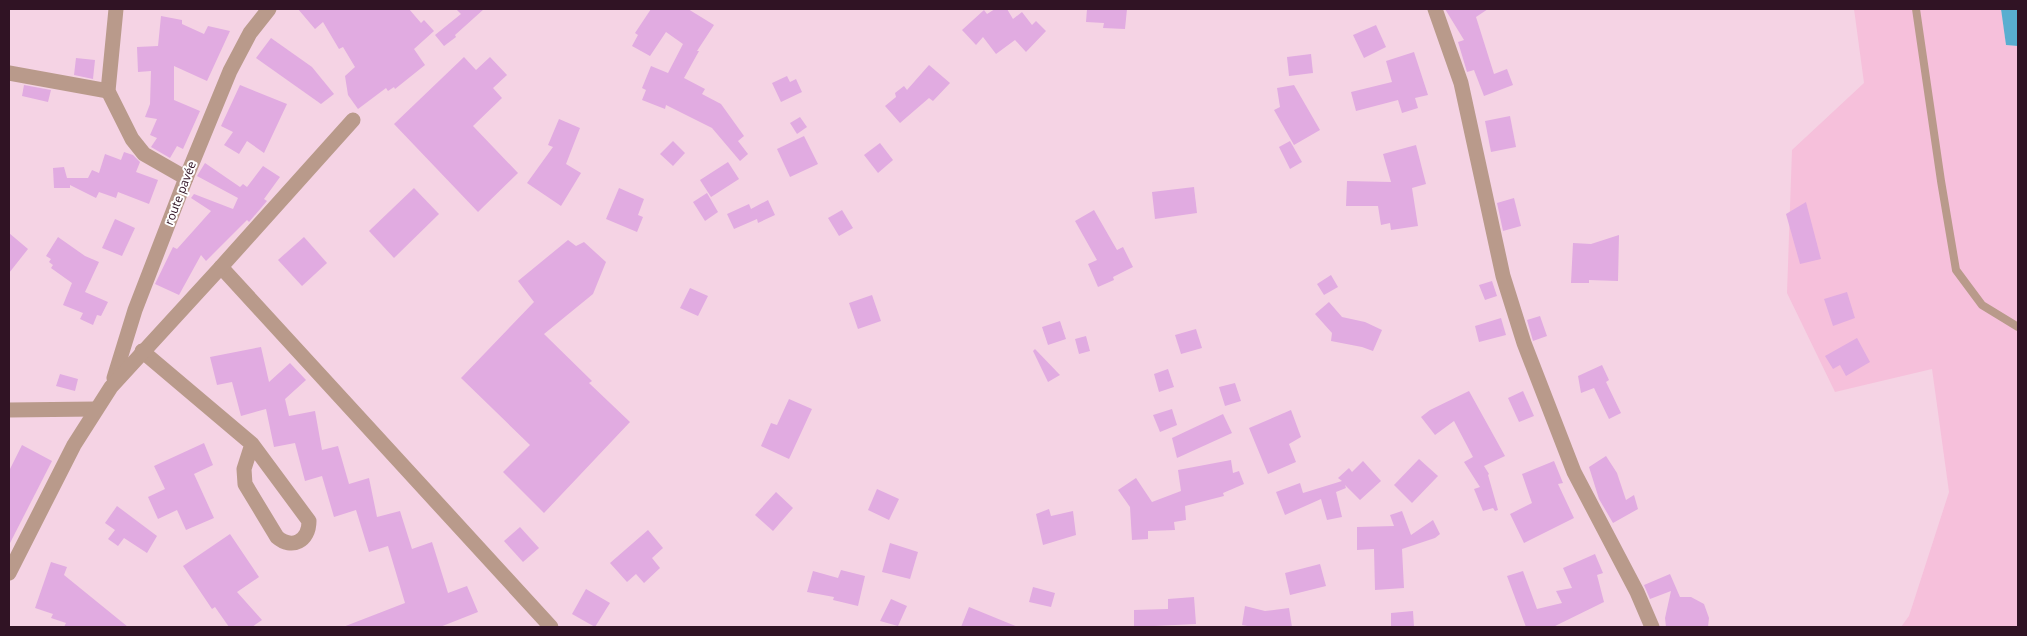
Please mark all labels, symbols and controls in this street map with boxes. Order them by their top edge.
street label: route pavée [160,158,200,227]

